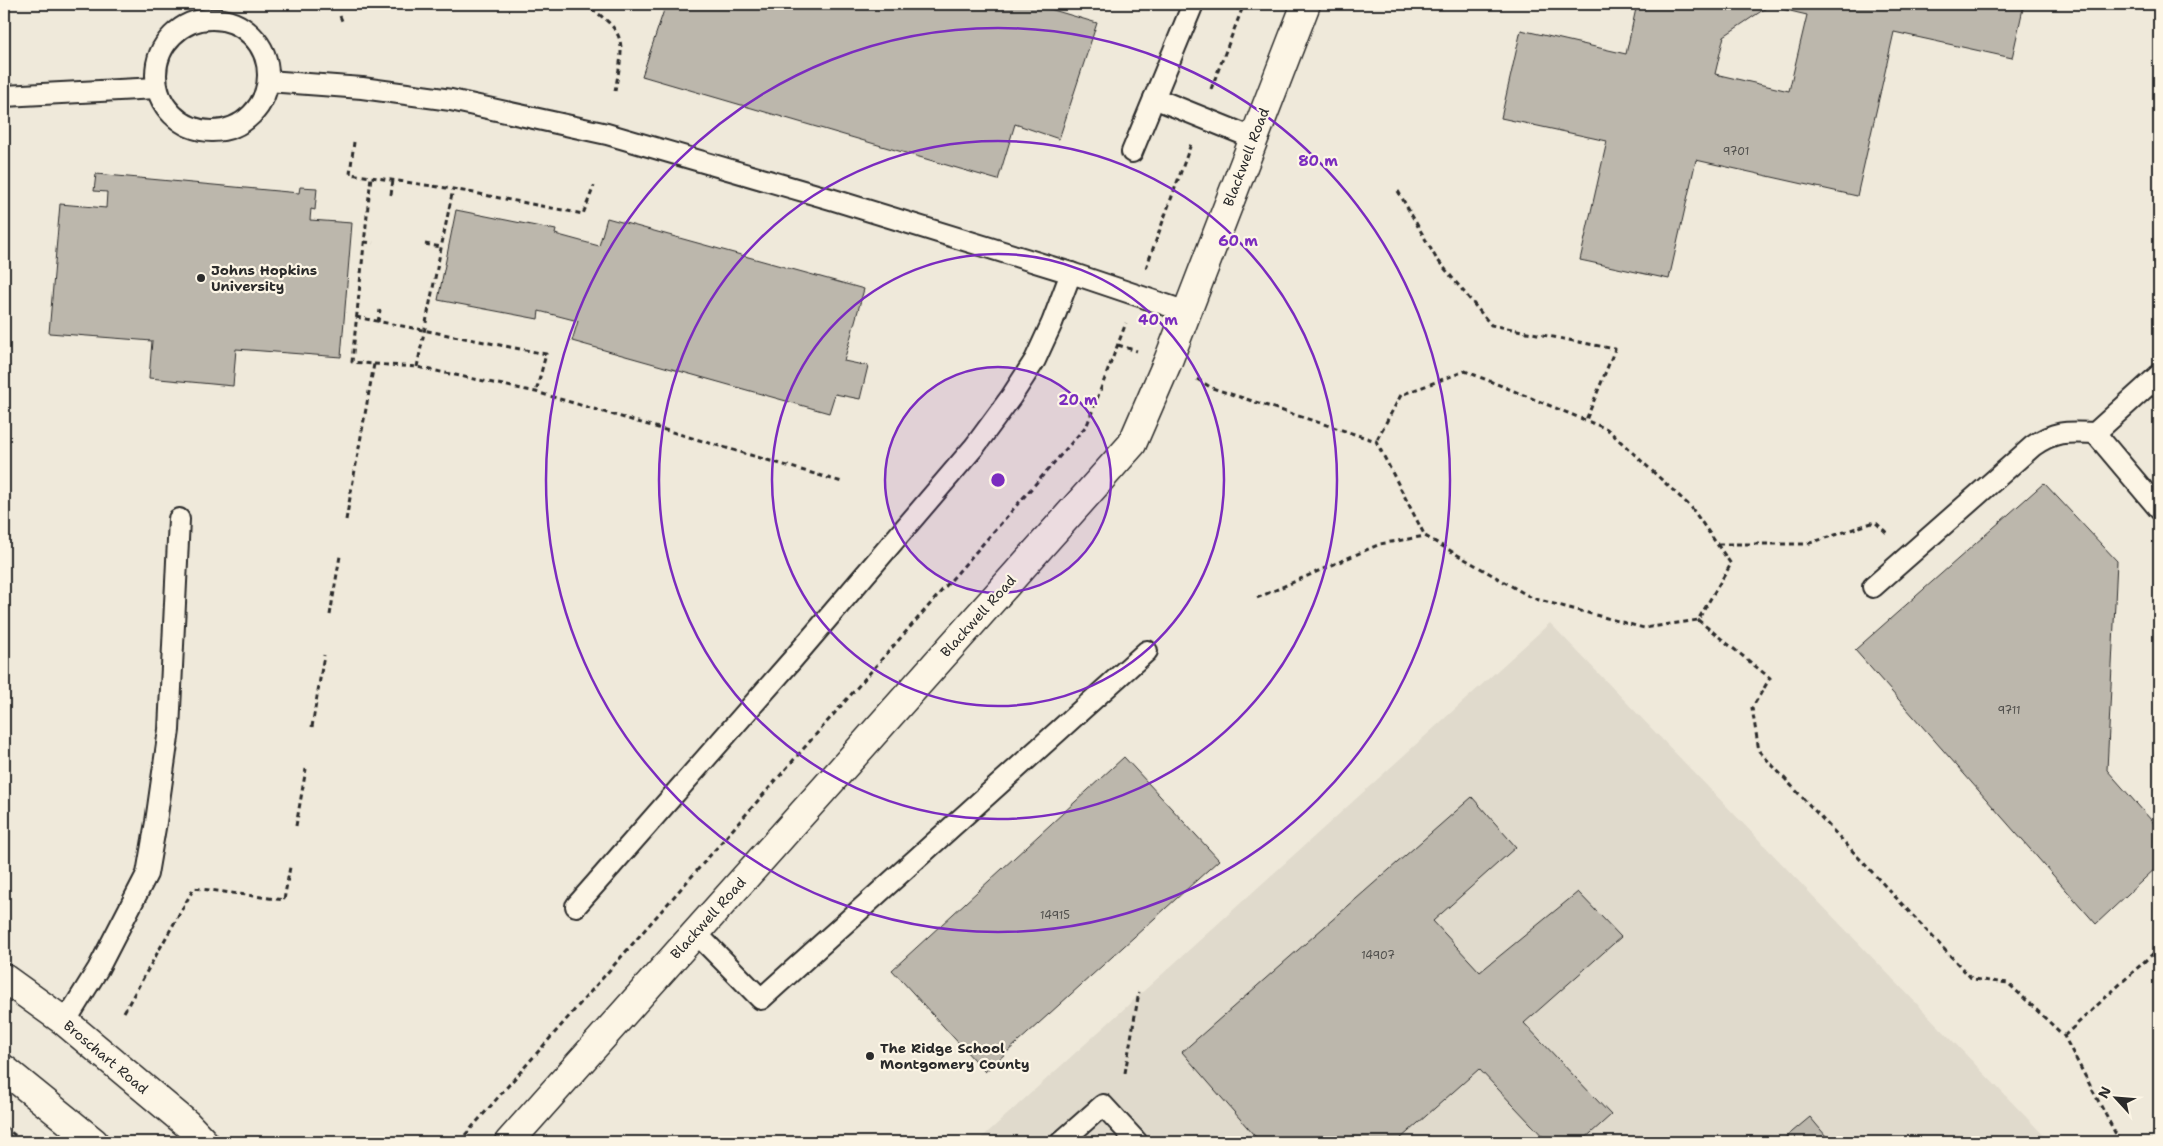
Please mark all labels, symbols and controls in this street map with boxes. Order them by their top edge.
street label: Blackwell Road [1219,105,1273,209]
house number: 9701 [1723,144,1749,159]
text: 80 m [1298,151,1338,171]
text: 60 m [1218,231,1258,251]
place label: Johns Hopkins University [211,261,317,295]
marker: Johns Hopkins University [195,272,207,284]
text: 40 m [1138,310,1178,330]
text: 20 m [1058,390,1098,410]
centre of rings [989,471,1007,489]
street label: Blackwell Road [936,571,1020,661]
house number: 9711 [1997,703,2021,718]
street label: Blackwell Road [666,873,750,963]
house number: 14915 [1040,908,1070,923]
house number: 14907 [1361,948,1395,963]
street label: Broschart Road [60,1016,152,1098]
place label: The Ridge School Montgomery County [880,1039,1030,1073]
marker: The Ridge School Montgomery County [864,1050,876,1062]
north arrow [2090,1074,2140,1124]
text: N [2094,1083,2115,1101]

